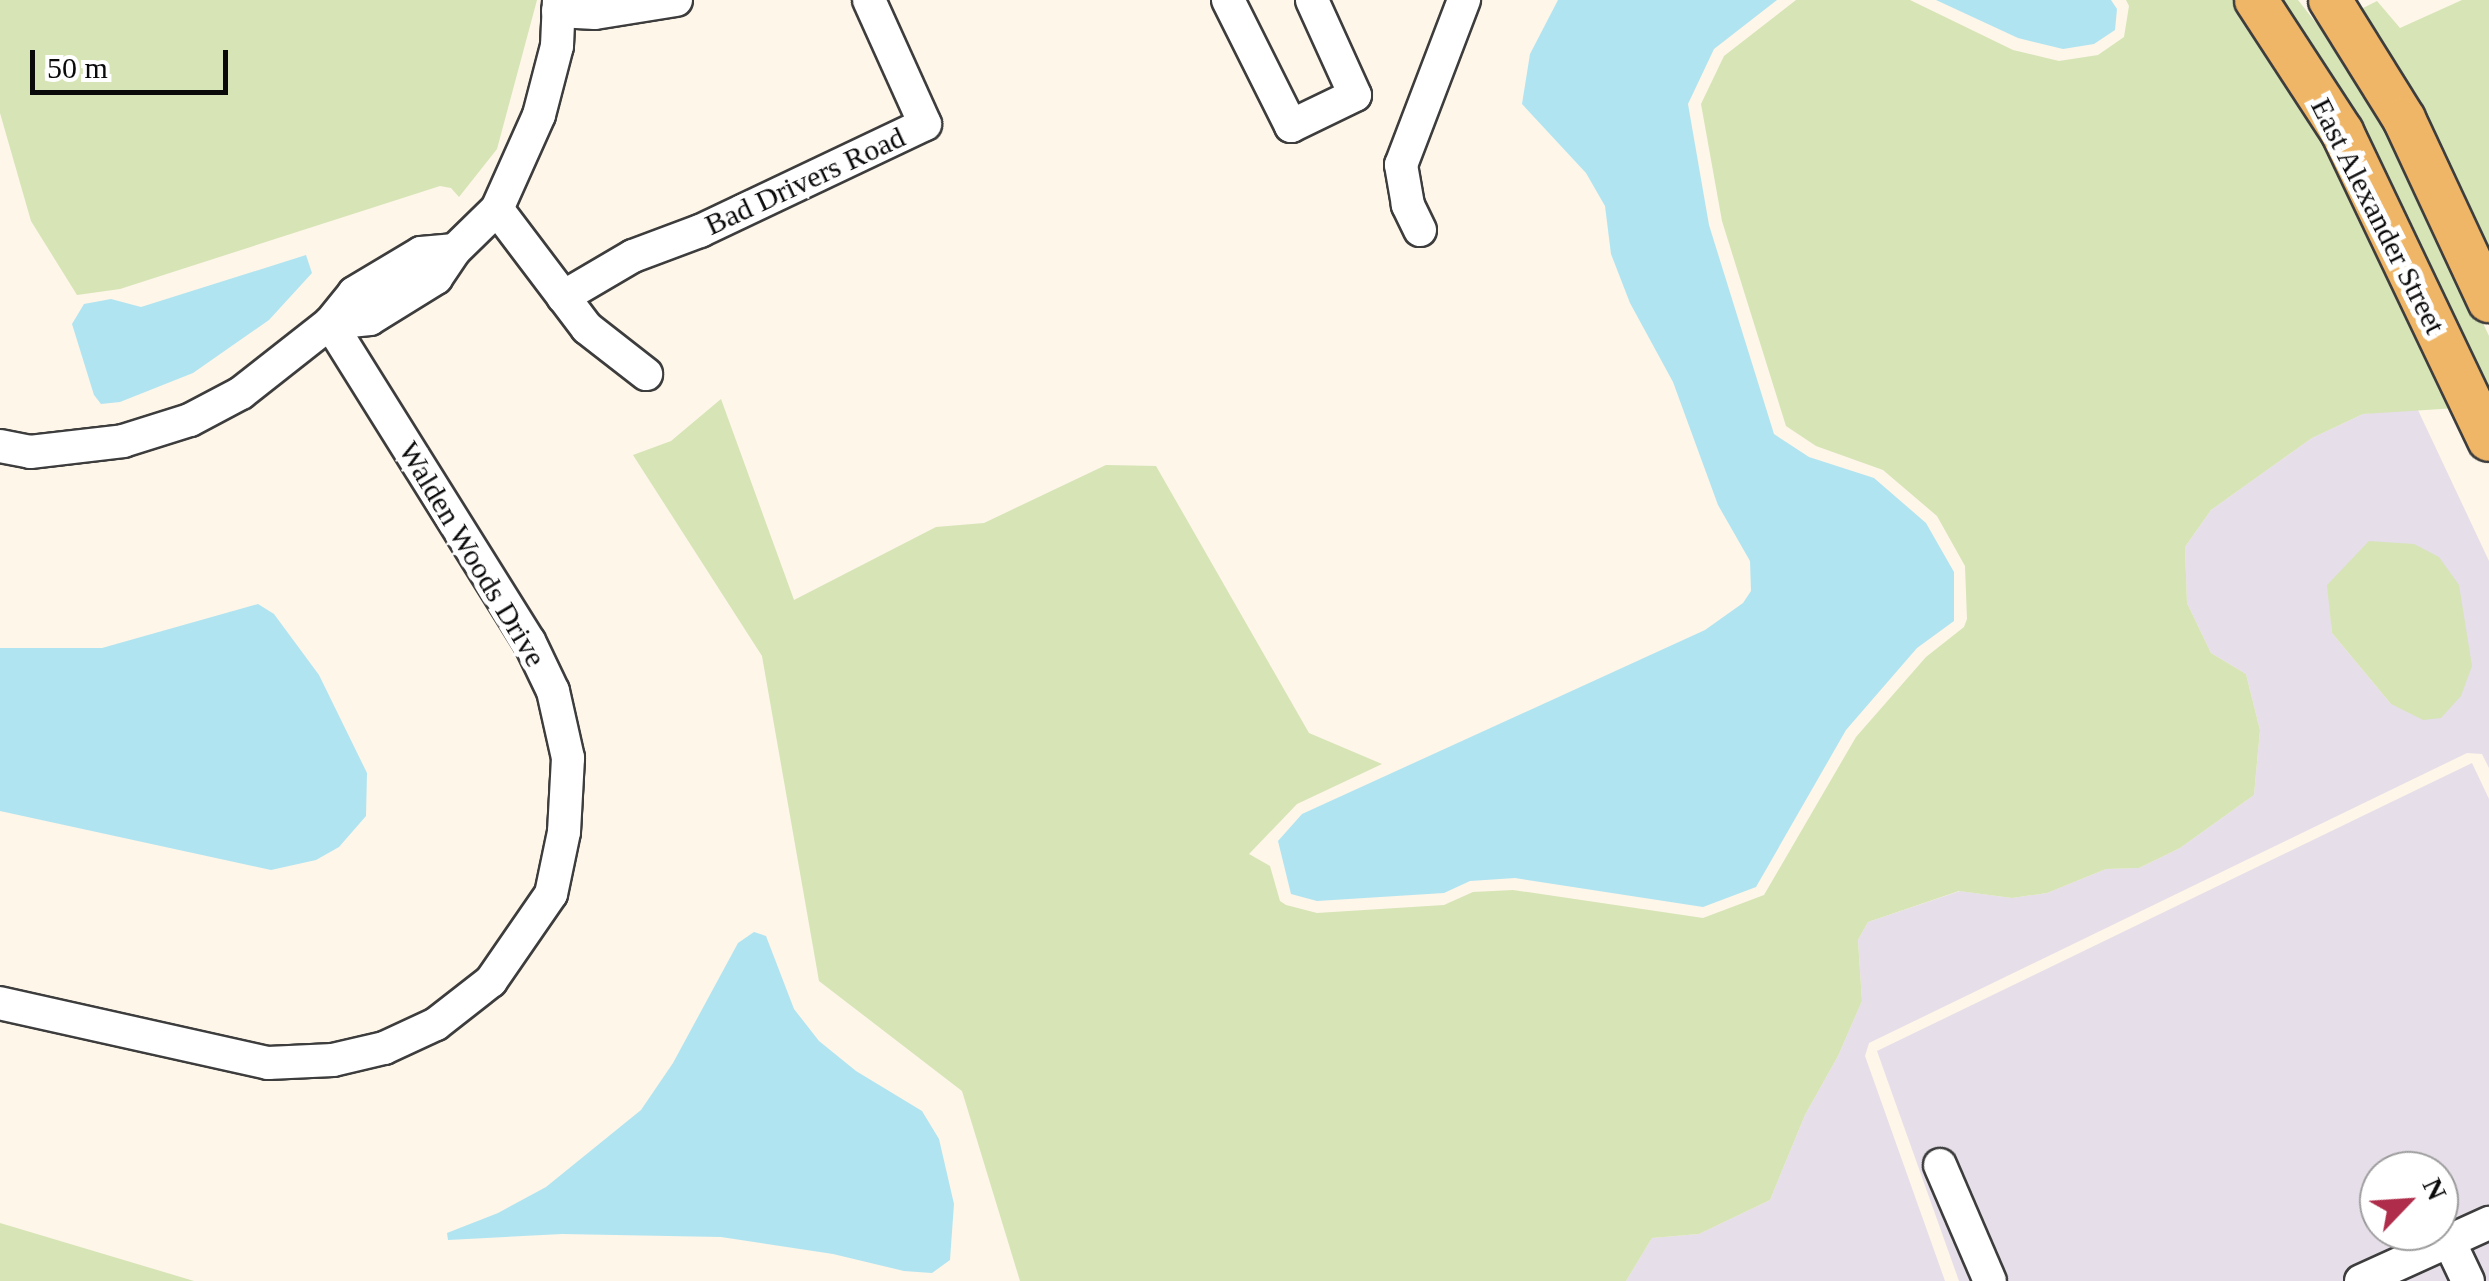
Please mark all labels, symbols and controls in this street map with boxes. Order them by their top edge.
scale bar [35,30,232,92]
text: 50 m [47,51,108,84]
street label: East Alexander Street [2303,91,2453,341]
street label: Bad Drivers Road [699,119,911,243]
street label: Walden Woods Drive [390,435,554,673]
north arrow [2359,1151,2459,1251]
text: N [2417,1173,2453,1205]

